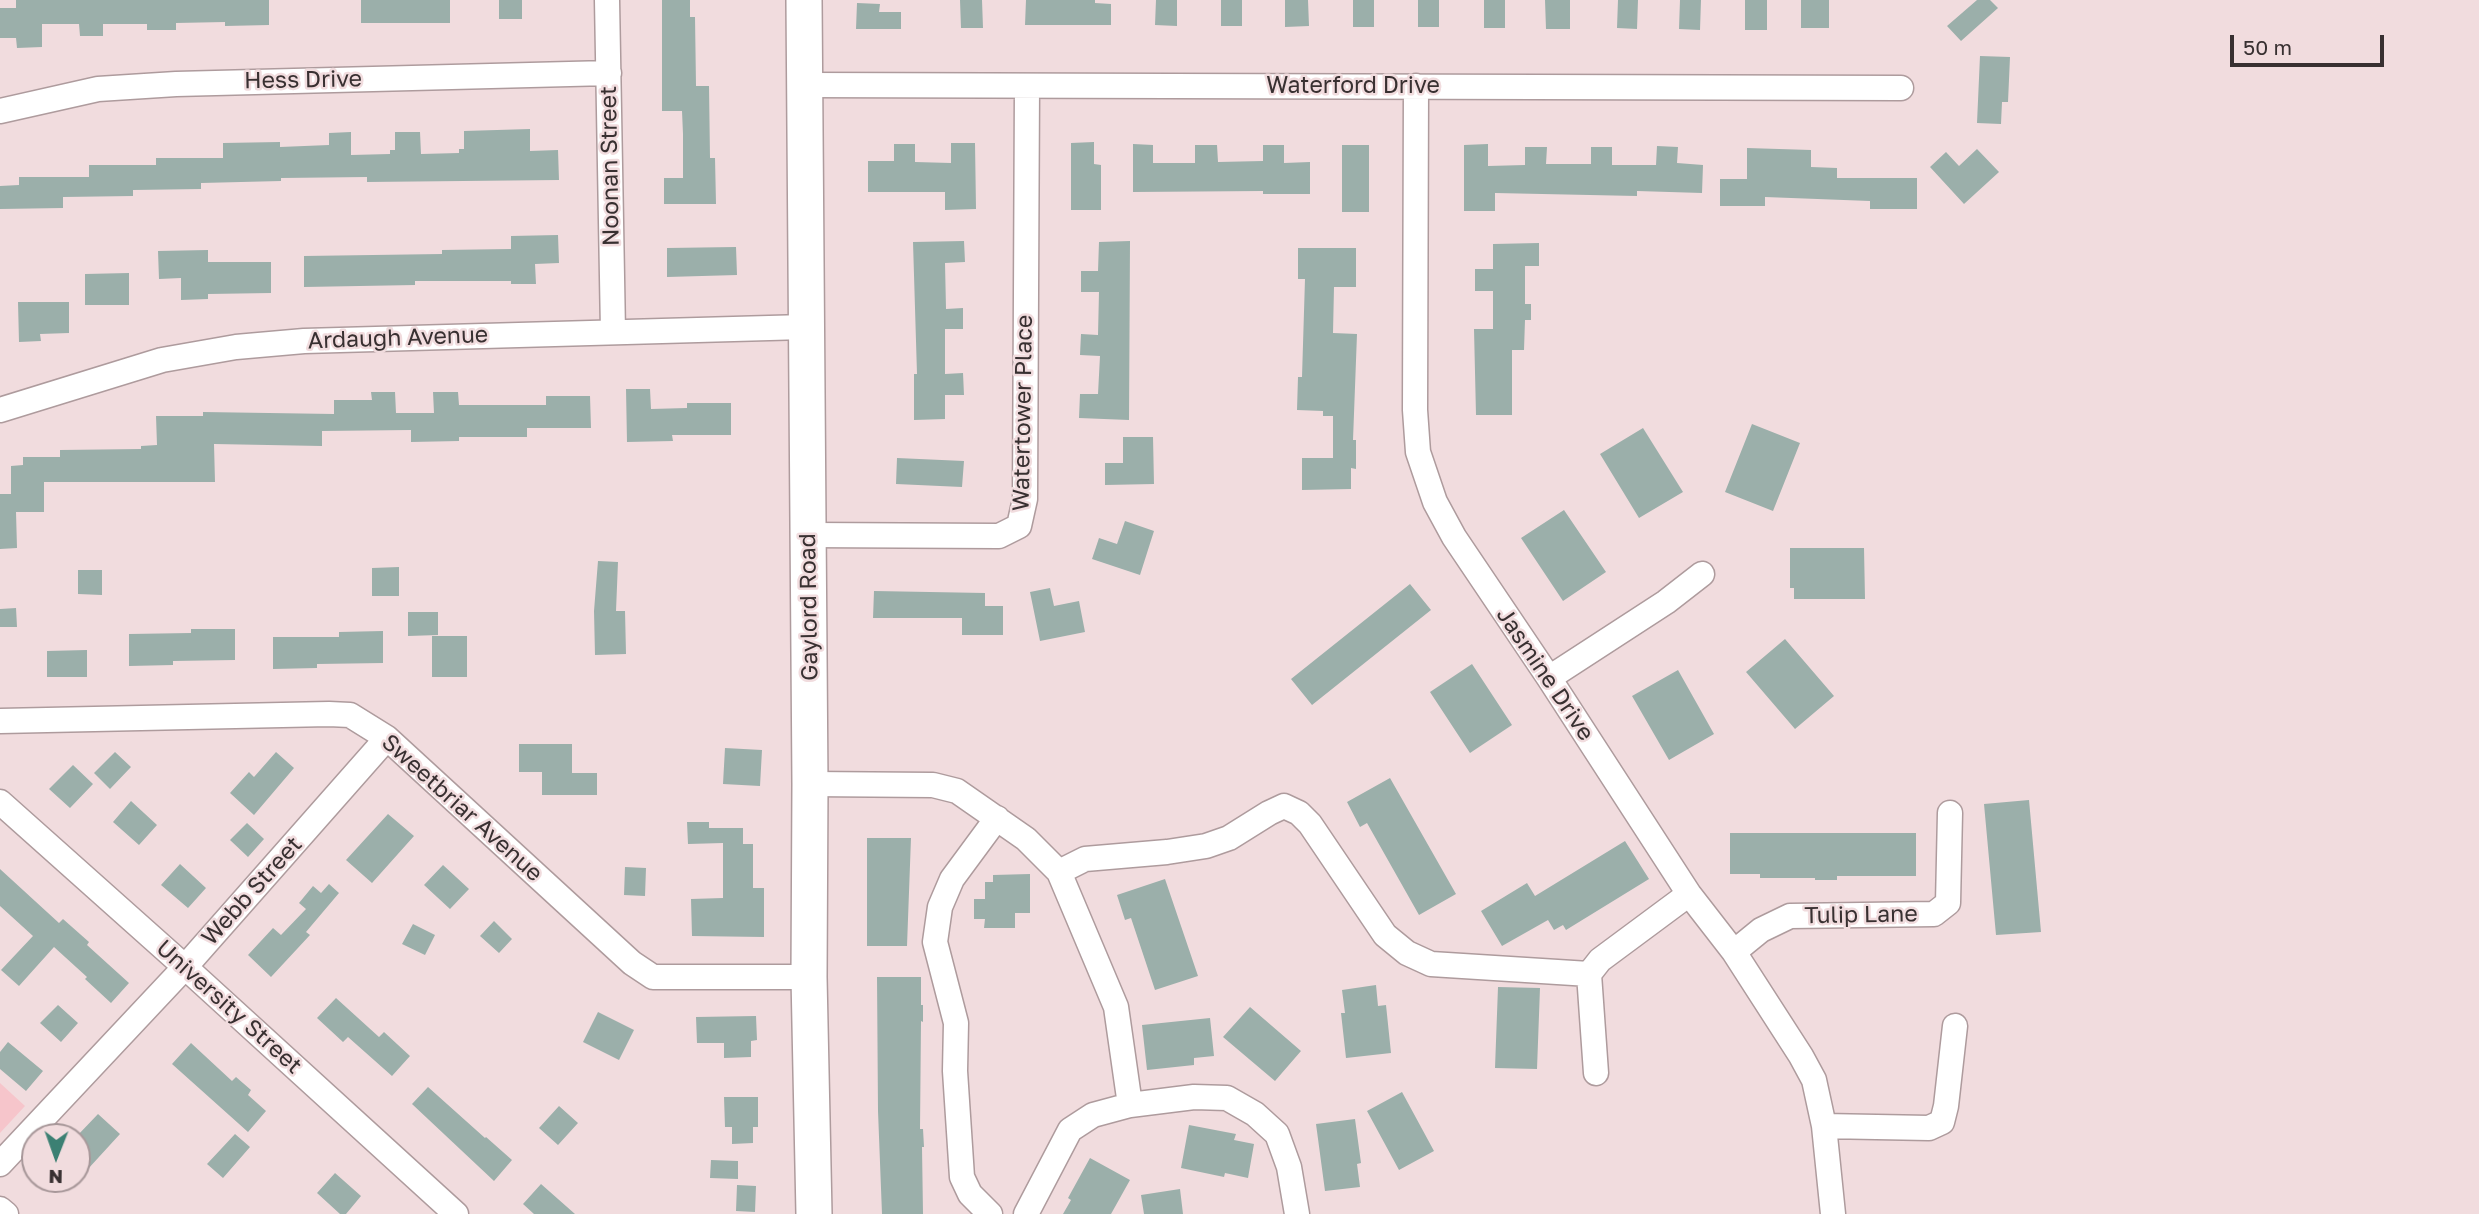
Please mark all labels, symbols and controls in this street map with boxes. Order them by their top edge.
scale bar [2234,21,2388,65]
text: 50 m [2243,34,2292,60]
street label: Hess Drive [244,65,362,95]
street label: Waterford Drive [1266,72,1440,100]
street label: Noonan Street [595,86,625,246]
street label: Watertower Place [1007,315,1039,511]
street label: Ardaugh Avenue [307,321,489,355]
street label: Gaylord Road [794,533,824,681]
street label: Jasmine Drive [1490,602,1600,746]
street label: Sweetbriar Avenue [376,729,548,887]
street label: Webb Street [196,831,308,951]
street label: Tulip Lane [1804,900,1918,930]
street label: University Street [150,934,308,1080]
north arrow [21,1123,91,1193]
text: N [48,1166,63,1189]

